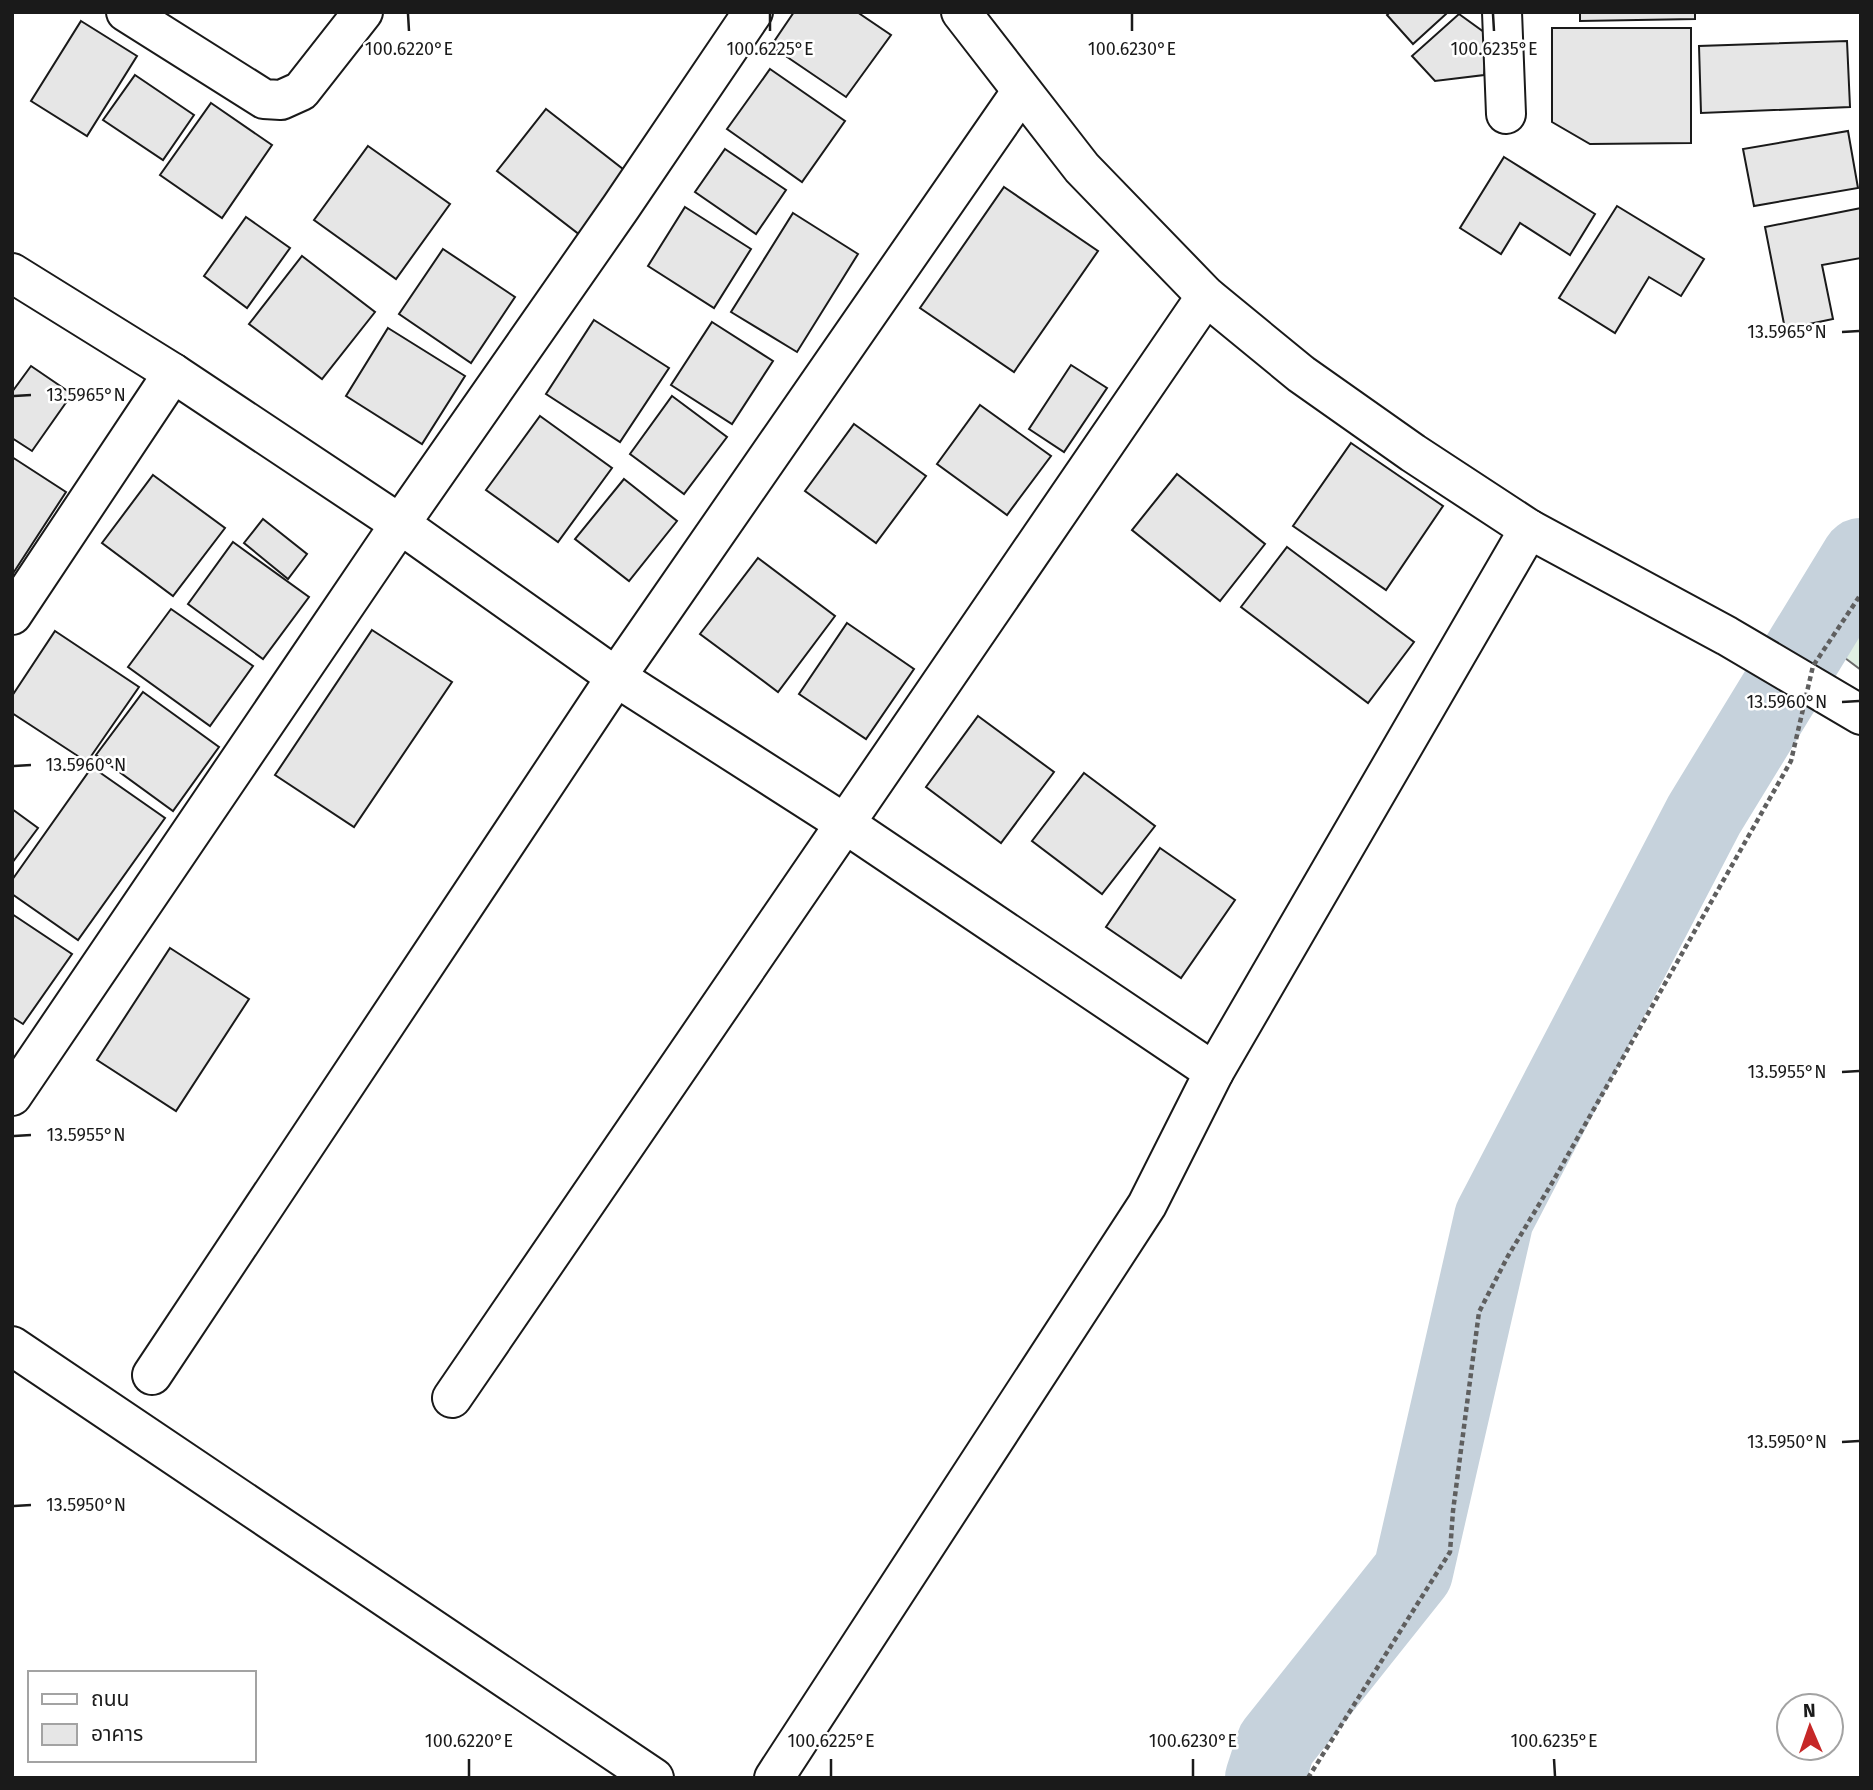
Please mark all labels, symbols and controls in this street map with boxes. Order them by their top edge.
text: 100.6220°E [365,38,453,60]
text: 100.6225°E [726,38,814,60]
text: 100.6230°E [1088,38,1176,60]
text: 100.6235°E [1450,38,1538,60]
text: 13.5965°N [1747,321,1827,343]
text: 13.5965°N [46,384,126,406]
text: 13.5960°N [1747,691,1827,713]
text: 13.5960°N [46,754,126,776]
text: 13.5955°N [1748,1061,1826,1083]
text: 13.5955°N [47,1124,125,1146]
text: 13.5950°N [1747,1431,1827,1453]
text: 13.5950°N [46,1494,126,1516]
legend [28,1671,256,1762]
text: ถนน [91,1686,129,1712]
north arrow [1775,1692,1845,1762]
text: N [1803,1699,1816,1722]
text: อาคาร [91,1721,143,1747]
text: 100.6220°E [425,1730,513,1752]
text: 100.6225°E [787,1730,875,1752]
text: 100.6230°E [1149,1730,1237,1752]
text: 100.6235°E [1510,1730,1598,1752]

